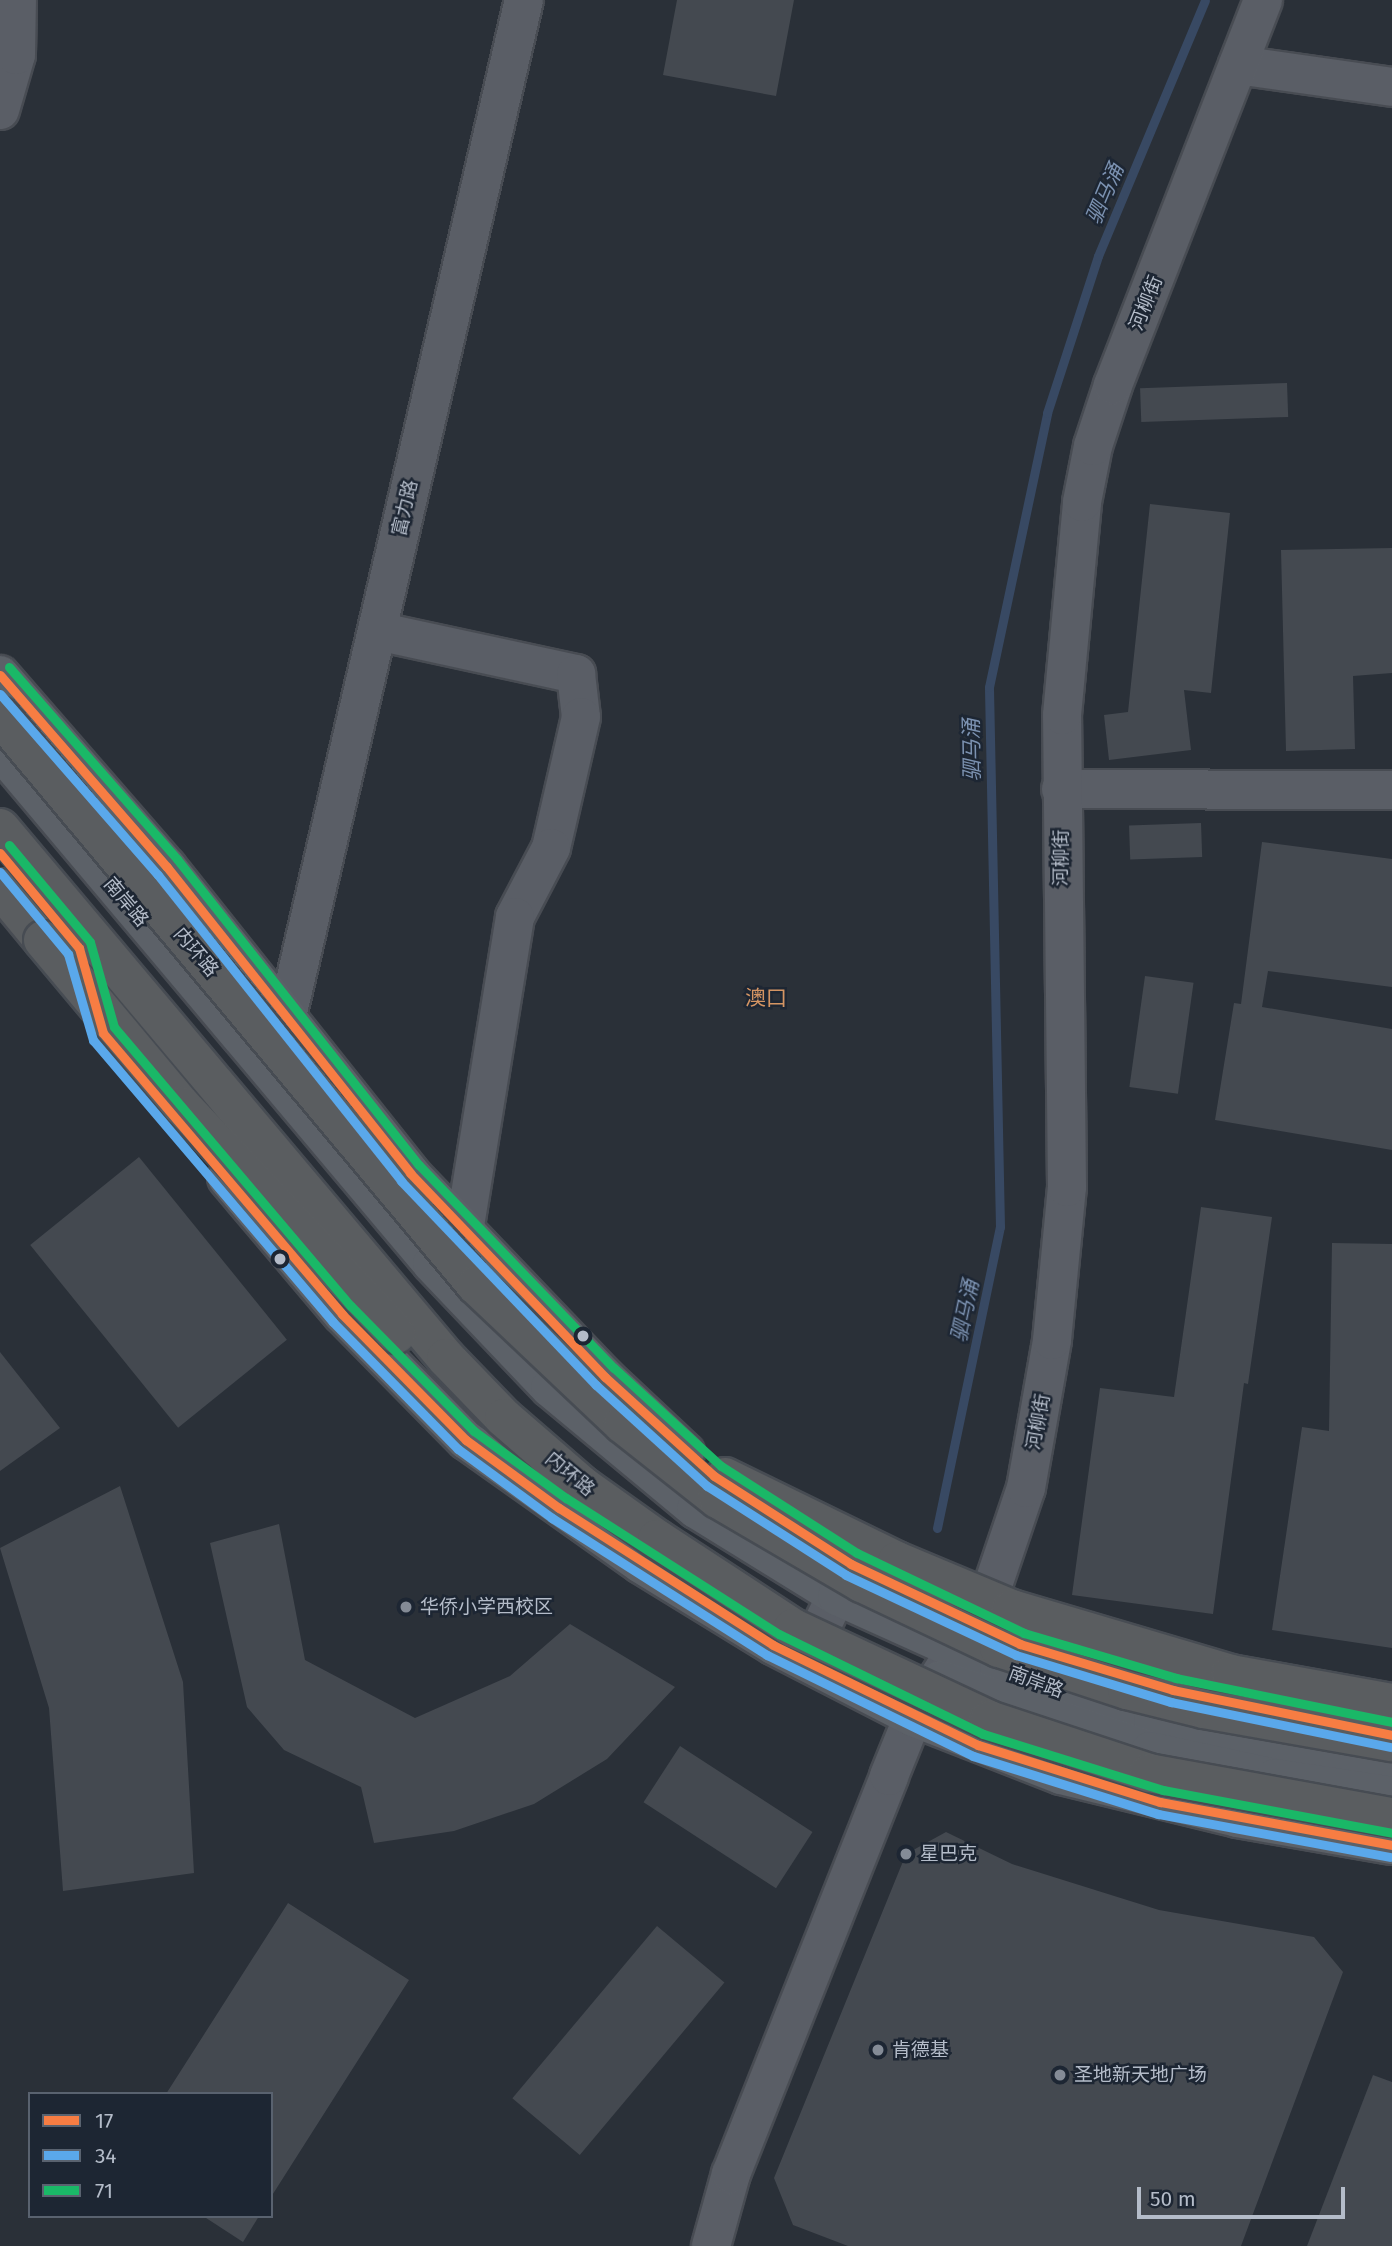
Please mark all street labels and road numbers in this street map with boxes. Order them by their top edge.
street label: 河柳街 [1125,272,1167,334]
street label: 富力路 [387,478,423,538]
street label: 河柳街 [1050,830,1072,886]
street label: 南岸路 [99,873,153,931]
street label: 内环路 [169,923,223,981]
street label: 河柳街 [1022,1392,1054,1452]
street label: 内环路 [541,1447,599,1501]
street label: 南岸路 [1005,1662,1067,1702]

